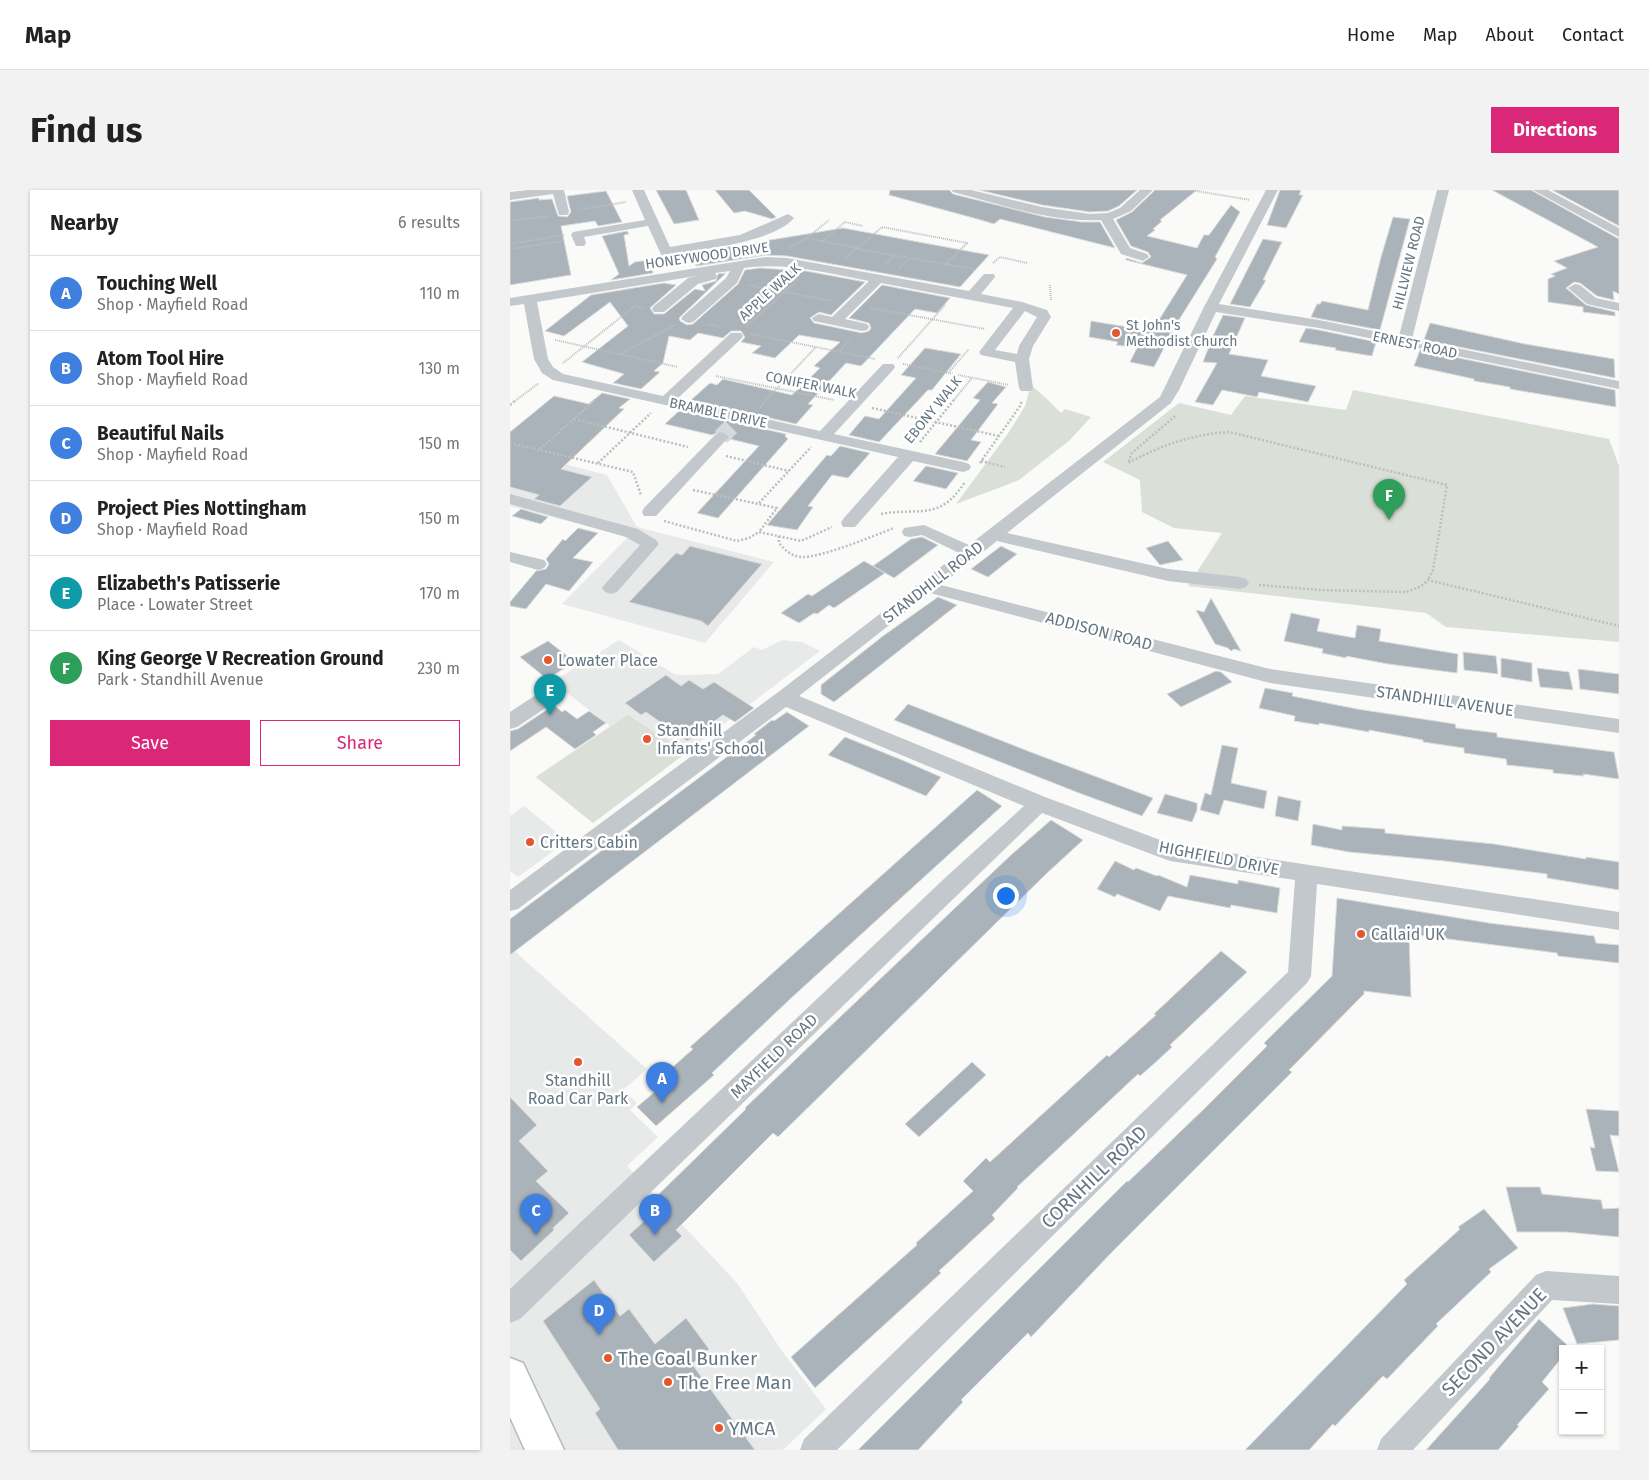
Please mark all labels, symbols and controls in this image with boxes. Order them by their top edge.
text: Map [25,21,71,49]
text: Home [1347,24,1395,46]
text: Map [1423,24,1457,46]
text: About [1485,24,1534,46]
text: Contact [1562,24,1624,46]
button: Directions [1491,107,1619,153]
text: Find us [30,109,142,151]
text: Nearby [50,210,118,236]
text: 6 results [398,213,460,232]
street label: HILLVIEW ROAD [1389,214,1429,312]
street label: HONEYWOOD DRIVE [644,239,770,273]
street label: APPLE WALK [736,259,805,324]
text: Touching Well [97,272,217,295]
text: A [61,284,71,303]
text: 110 m [419,284,460,303]
text: Shop · Mayfield Road [97,295,248,314]
place label: St John's Methodist Church [1126,317,1238,350]
marker: St John's Methodist Church [1110,327,1122,339]
street label: ERNEST ROAD [1371,328,1459,362]
text: Atom Tool Hire [97,347,224,370]
text: B [61,359,71,378]
text: 130 m [418,359,460,378]
street label: CONIFER WALK [764,368,859,402]
text: Shop · Mayfield Road [97,370,248,389]
street label: EBONY WALK [901,372,966,447]
street label: BRAMBLE DRIVE [668,394,768,432]
text: Beautiful Nails [97,422,224,445]
text: C [61,434,71,453]
text: 150 m [418,434,460,453]
text: Shop · Mayfield Road [97,445,248,464]
pin: F [1373,479,1405,520]
text: Project Pies Nottingham [97,497,306,520]
text: D [61,509,71,528]
text: 150 m [418,509,460,528]
text: Shop · Mayfield Road [97,520,248,539]
street label: STANDHILL ROAD [879,537,987,627]
text: Elizabeth's Patisserie [97,572,280,595]
text: E [62,584,70,603]
text: 170 m [419,584,460,603]
text: Place · Lowater Street [97,595,253,614]
street label: ADDISON ROAD [1044,608,1154,654]
text: King George V Recreation Ground [97,647,384,670]
place label: Lowater Place [558,651,658,670]
marker: Lowater Place [542,654,554,666]
text: F [62,659,70,678]
text: 230 m [417,659,460,678]
text: Park · Standhill Avenue [97,670,263,689]
pin: E [534,674,566,715]
street label: STANDHILL AVENUE [1375,682,1515,720]
button: Save [50,720,250,766]
button: Share [260,720,460,766]
place label: Standhill Infants' School [657,721,764,758]
marker: Standhill Infants' School [641,733,653,745]
place label: Critters Cabin [540,833,638,852]
marker: Critters Cabin [524,836,536,848]
street label: HIGHFIELD DRIVE [1157,837,1281,879]
your location [993,883,1019,909]
place label: Callaid UK [1371,925,1445,944]
marker: Callaid UK [1355,928,1367,940]
street label: MAYFIELD ROAD [727,1010,821,1102]
marker: Standhill Road Car Park [572,1056,584,1068]
pin: A [646,1062,678,1103]
place label: Standhill Road Car Park [528,1071,629,1108]
street label: CORNHILL ROAD [1036,1121,1152,1233]
pin: C [520,1194,552,1235]
pin: B [639,1194,671,1235]
street label: SECOND AVENUE [1437,1283,1551,1401]
pin: D [583,1294,615,1335]
map controls [1559,1345,1604,1435]
button: + [1559,1345,1604,1390]
place label: The Coal Bunker [618,1347,758,1370]
marker: The Coal Bunker [602,1352,614,1364]
place label: The Free Man [678,1371,792,1394]
marker: The Free Man [662,1376,674,1388]
button: − [1559,1390,1604,1435]
place label: YMCA [729,1417,775,1440]
marker: YMCA [713,1422,725,1434]

